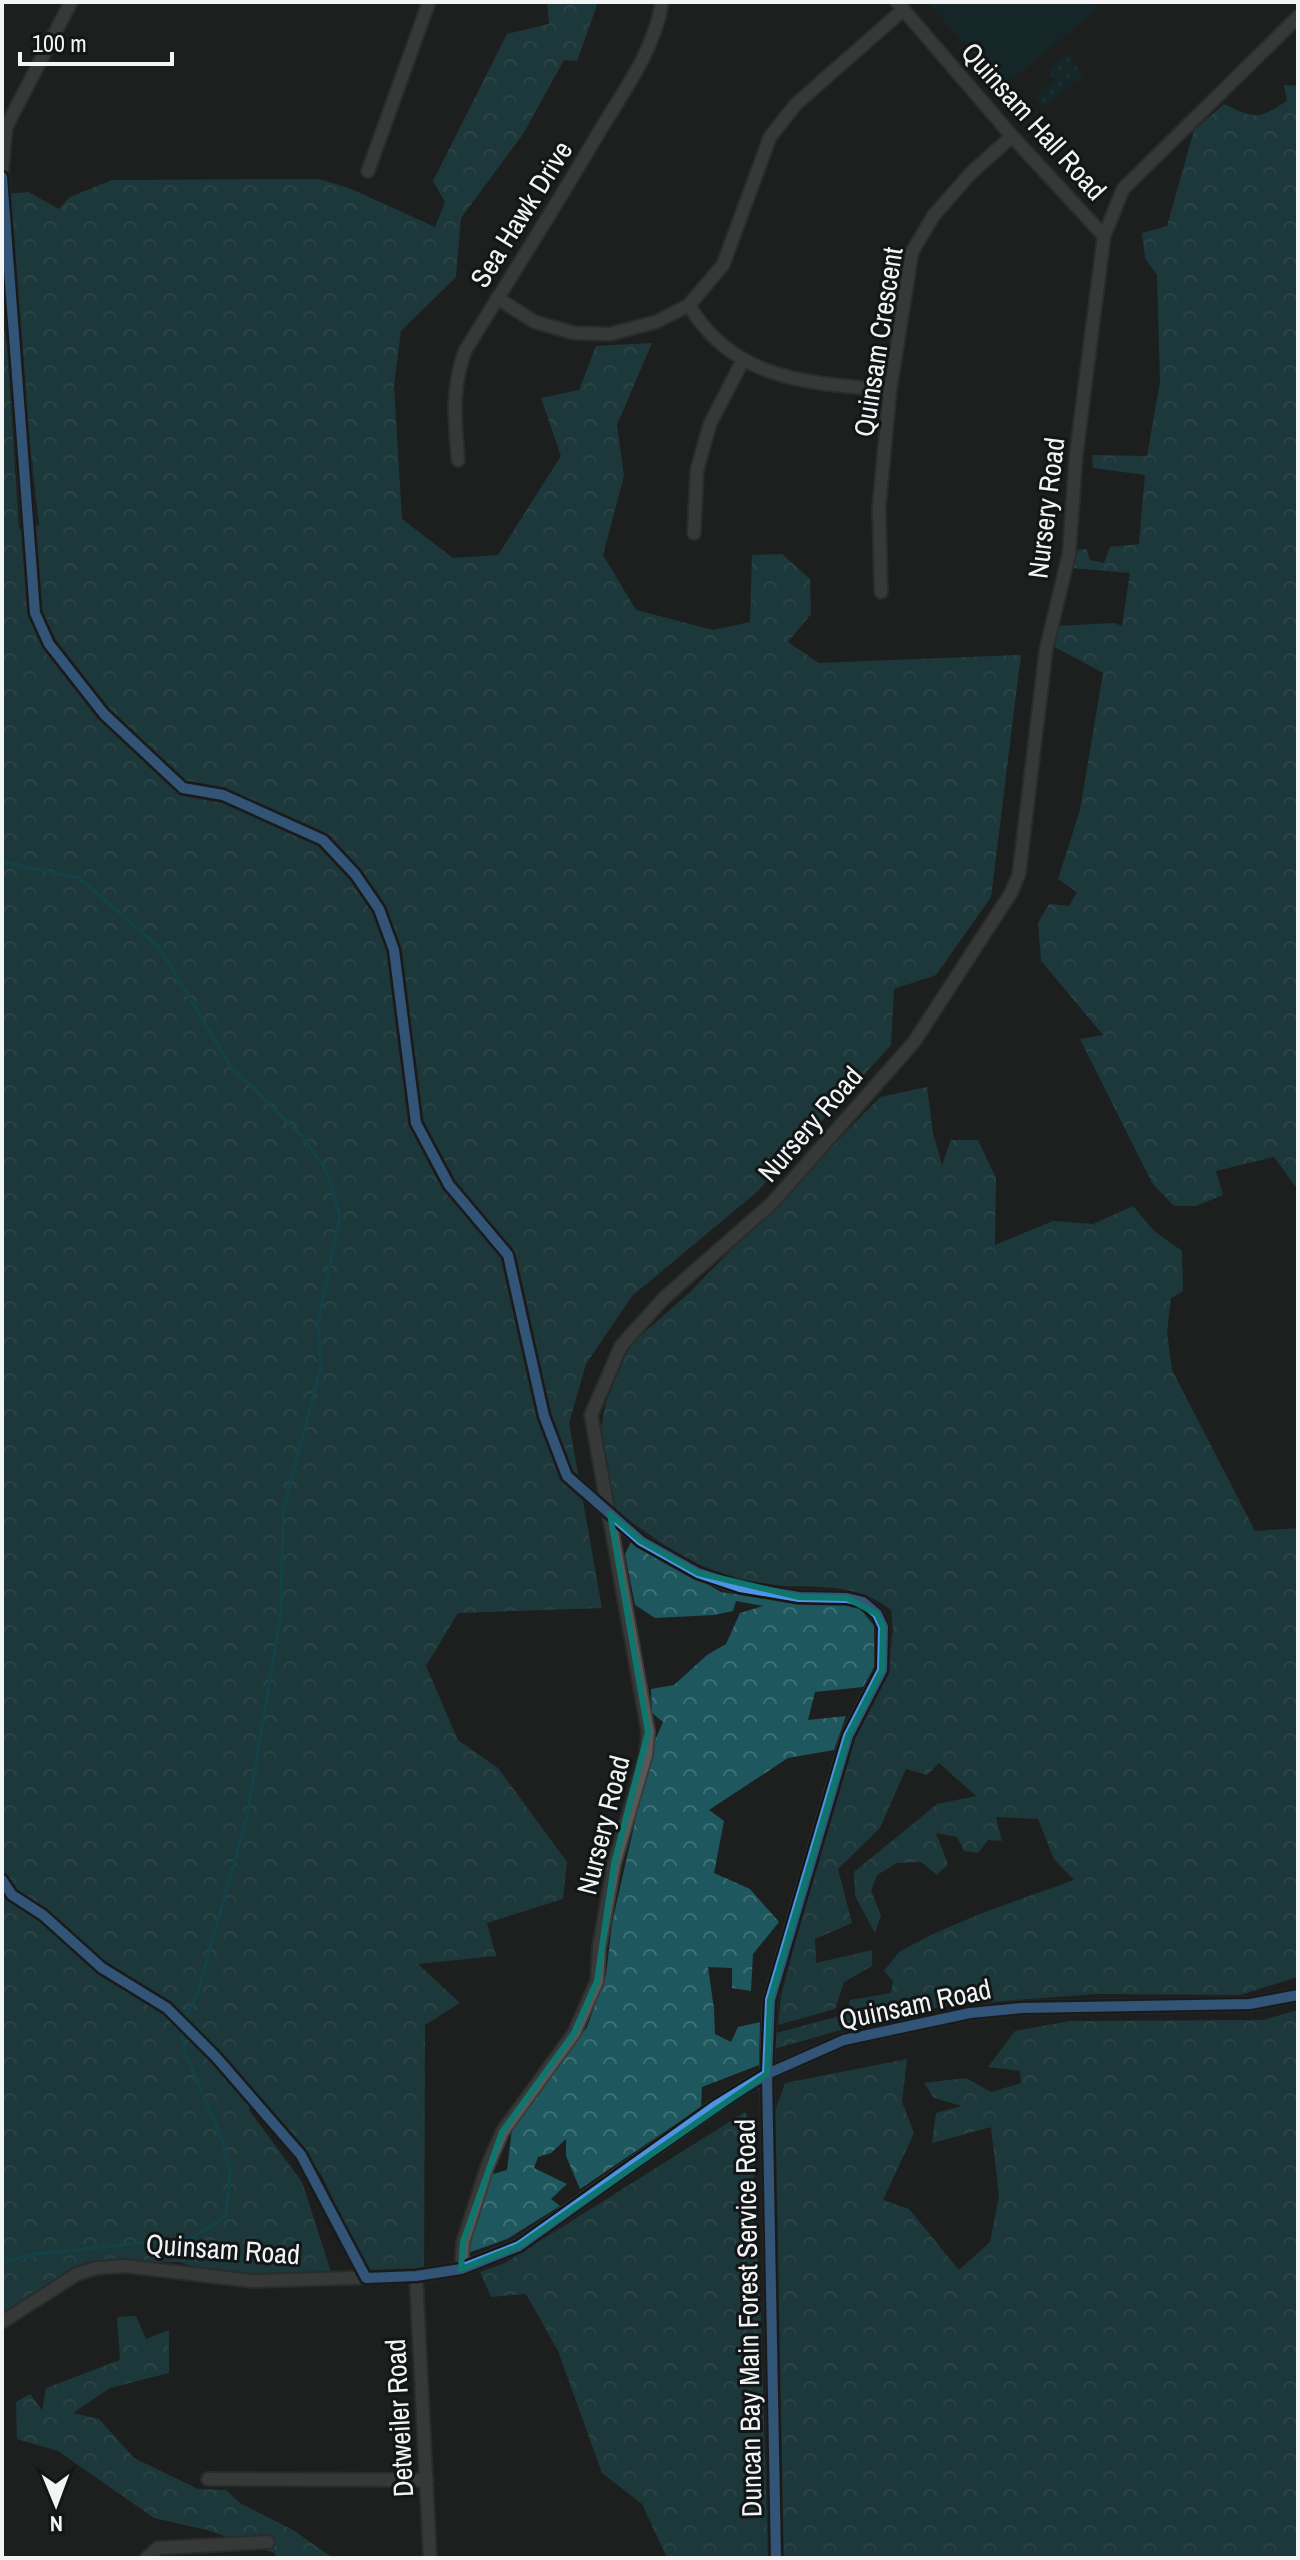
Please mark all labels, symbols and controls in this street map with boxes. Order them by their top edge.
scale bar [20,16,172,66]
text: 100 m [32,27,87,59]
street label: Quinsam Hall Road [953,34,1115,208]
street label: Sea Hawk Drive [461,134,581,294]
street label: Quinsam Crescent [844,244,912,440]
street label: Nursery Road [1019,435,1073,581]
street label: Nursery Road [749,1058,871,1190]
street label: Nursery Road [567,1752,639,1898]
street label: Quinsam Road [836,1969,994,2039]
street label: Duncan Bay Main Forest Service Road [726,2119,770,2517]
street label: Quinsam Road [145,2225,301,2273]
street label: Detweiler Road [376,2338,422,2498]
north arrow [16,2464,96,2544]
text: N [50,2509,63,2539]

